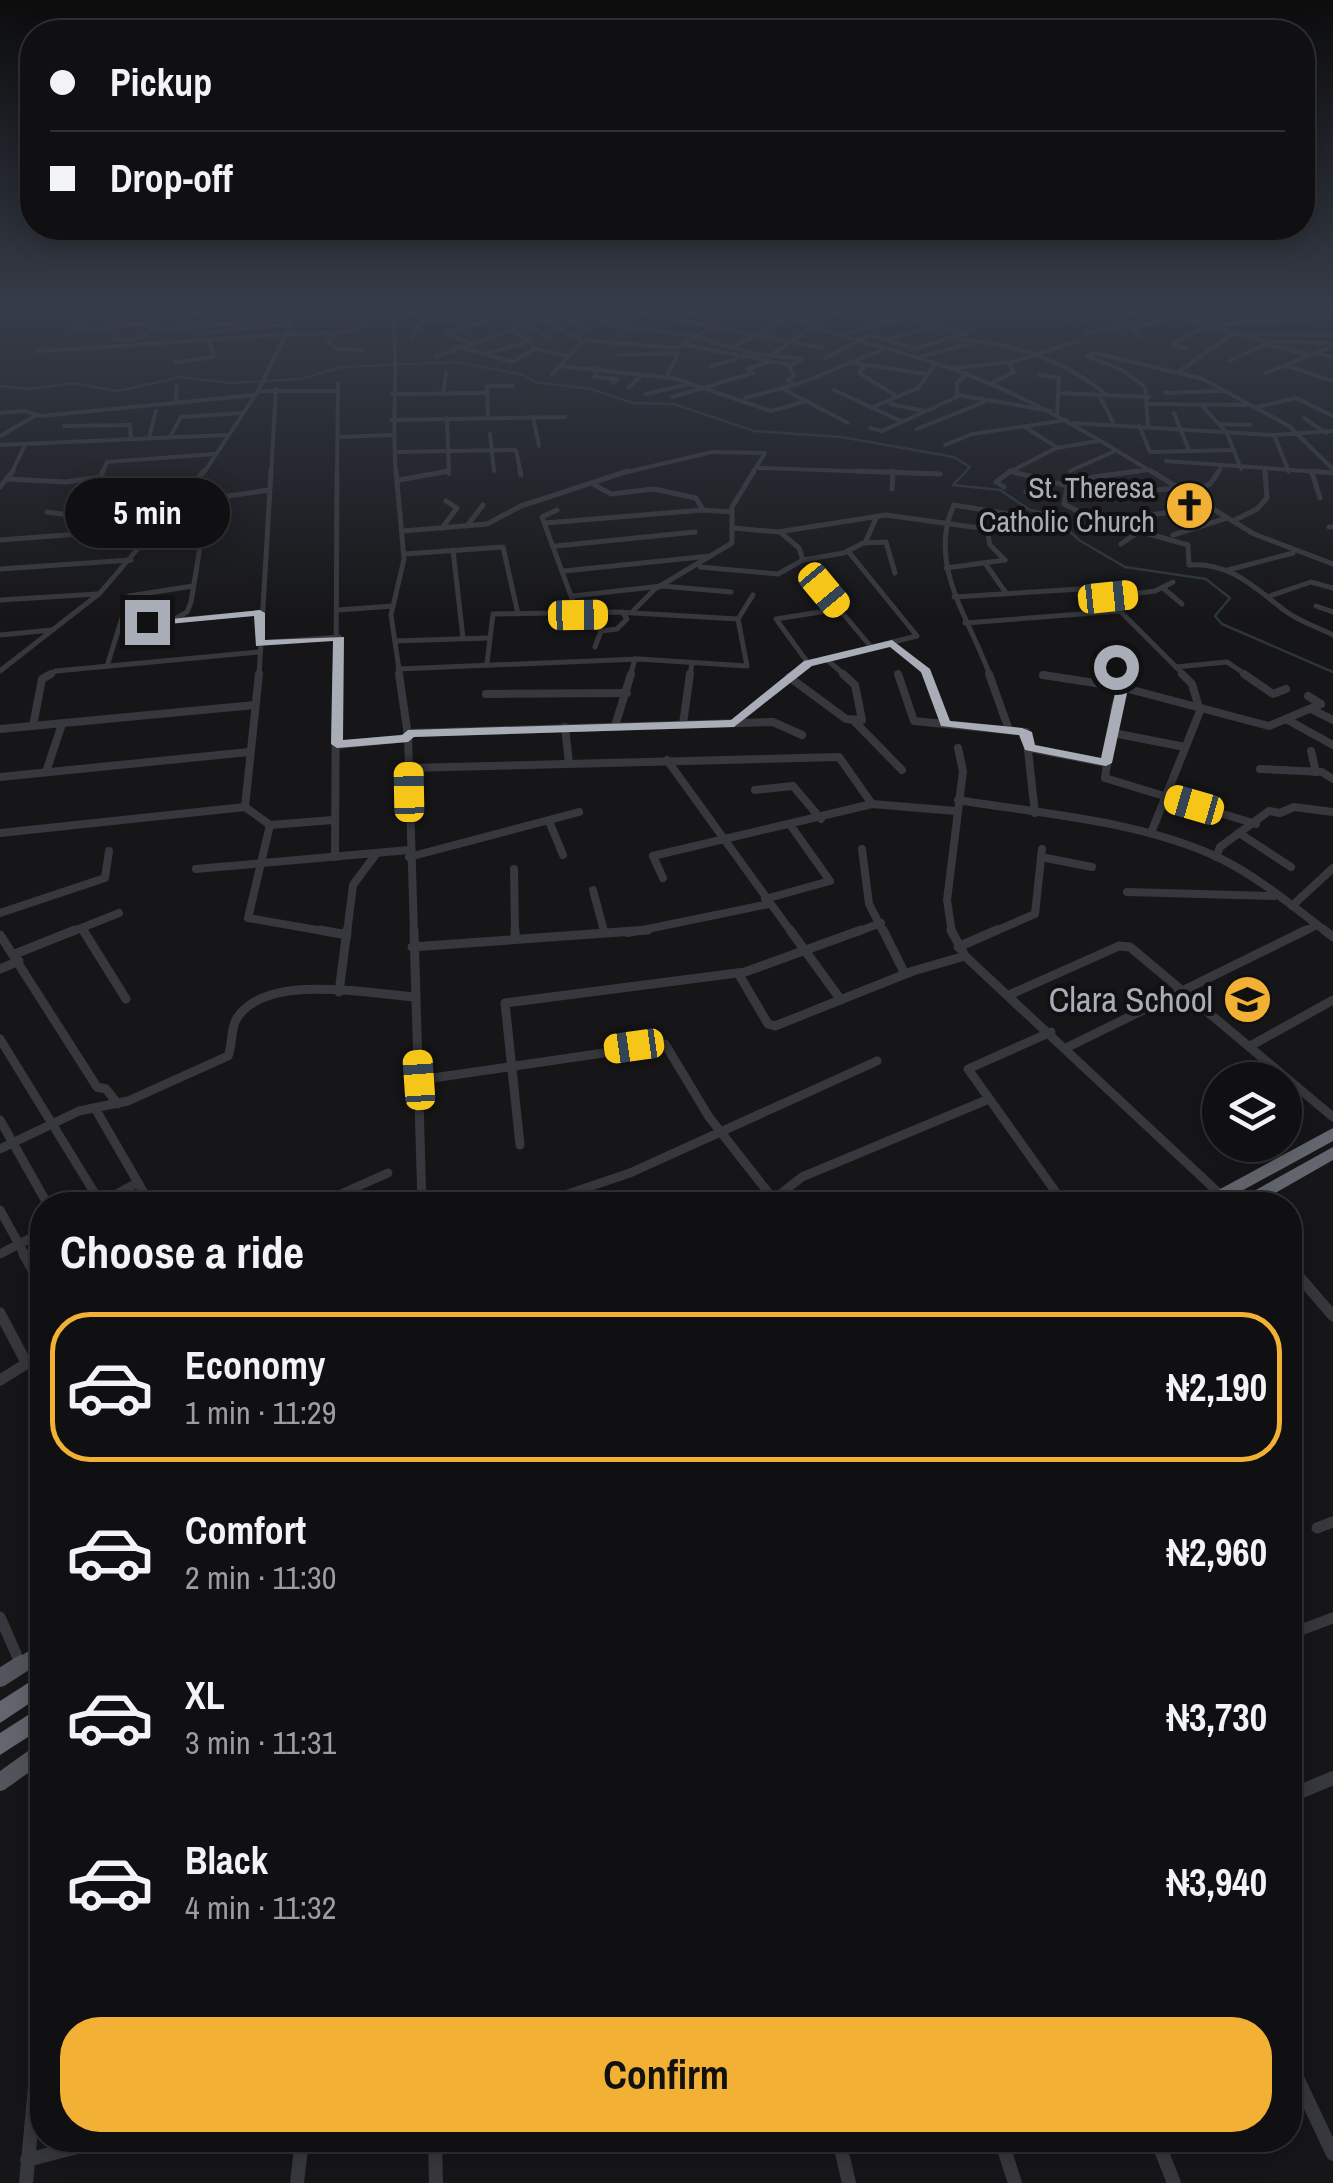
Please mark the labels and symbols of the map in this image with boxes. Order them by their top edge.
place label: St. Theresa Catholic Church [979,467,1155,541]
callout: 5 min [64,477,230,547]
church icon: St. Theresa Catholic Church [1164,479,1216,531]
car [793,557,855,623]
car [1077,579,1139,615]
car [548,599,608,631]
route end [125,600,170,645]
route start [1094,645,1139,690]
car [393,762,425,822]
car [1161,782,1227,828]
school or university icon: Clara School [1222,974,1274,1026]
place label: Clara School [1049,976,1213,1023]
car [602,1027,666,1065]
car [402,1049,436,1111]

